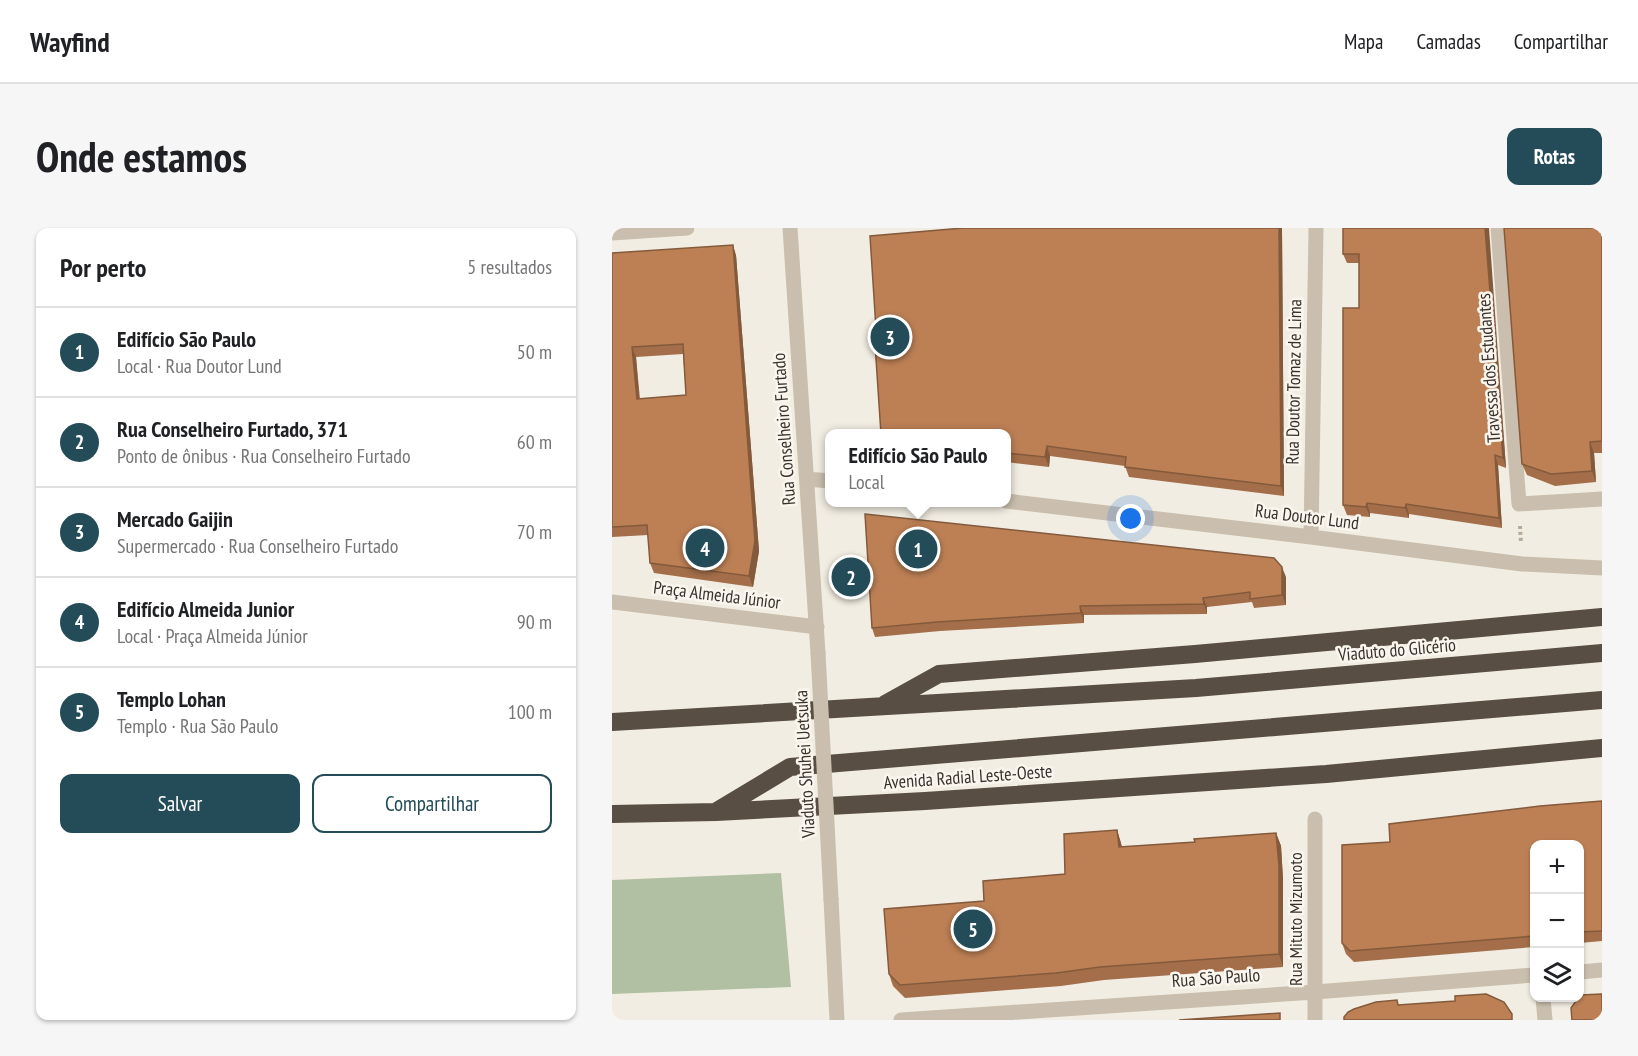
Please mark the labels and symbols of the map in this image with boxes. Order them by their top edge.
street label: Travessa dos Estudantes [1472,293,1505,443]
street label: Rua Doutor Tomaz de Lima [1281,299,1306,465]
pin: 3 [870,314,910,360]
street label: Rua Conselheiro Furtado [767,352,800,506]
street label: Rua Doutor Lund [1254,499,1360,534]
your location [1116,504,1145,533]
pin: 4 [686,526,724,570]
pin: 1 [898,526,938,572]
pin: 2 [832,554,870,600]
street label: Praça Almeida Júnior [652,575,782,614]
street label: Viaduto do Glicério [1336,633,1457,666]
street label: Viaduto Shuhei Uetsuka [789,690,820,839]
street label: Avenida Radial Leste-Oeste [883,759,1053,794]
street label: Rua Mituto Mizumoto [1284,852,1307,986]
pin: 5 [954,906,992,952]
street label: Rua São Paulo [1171,963,1261,992]

